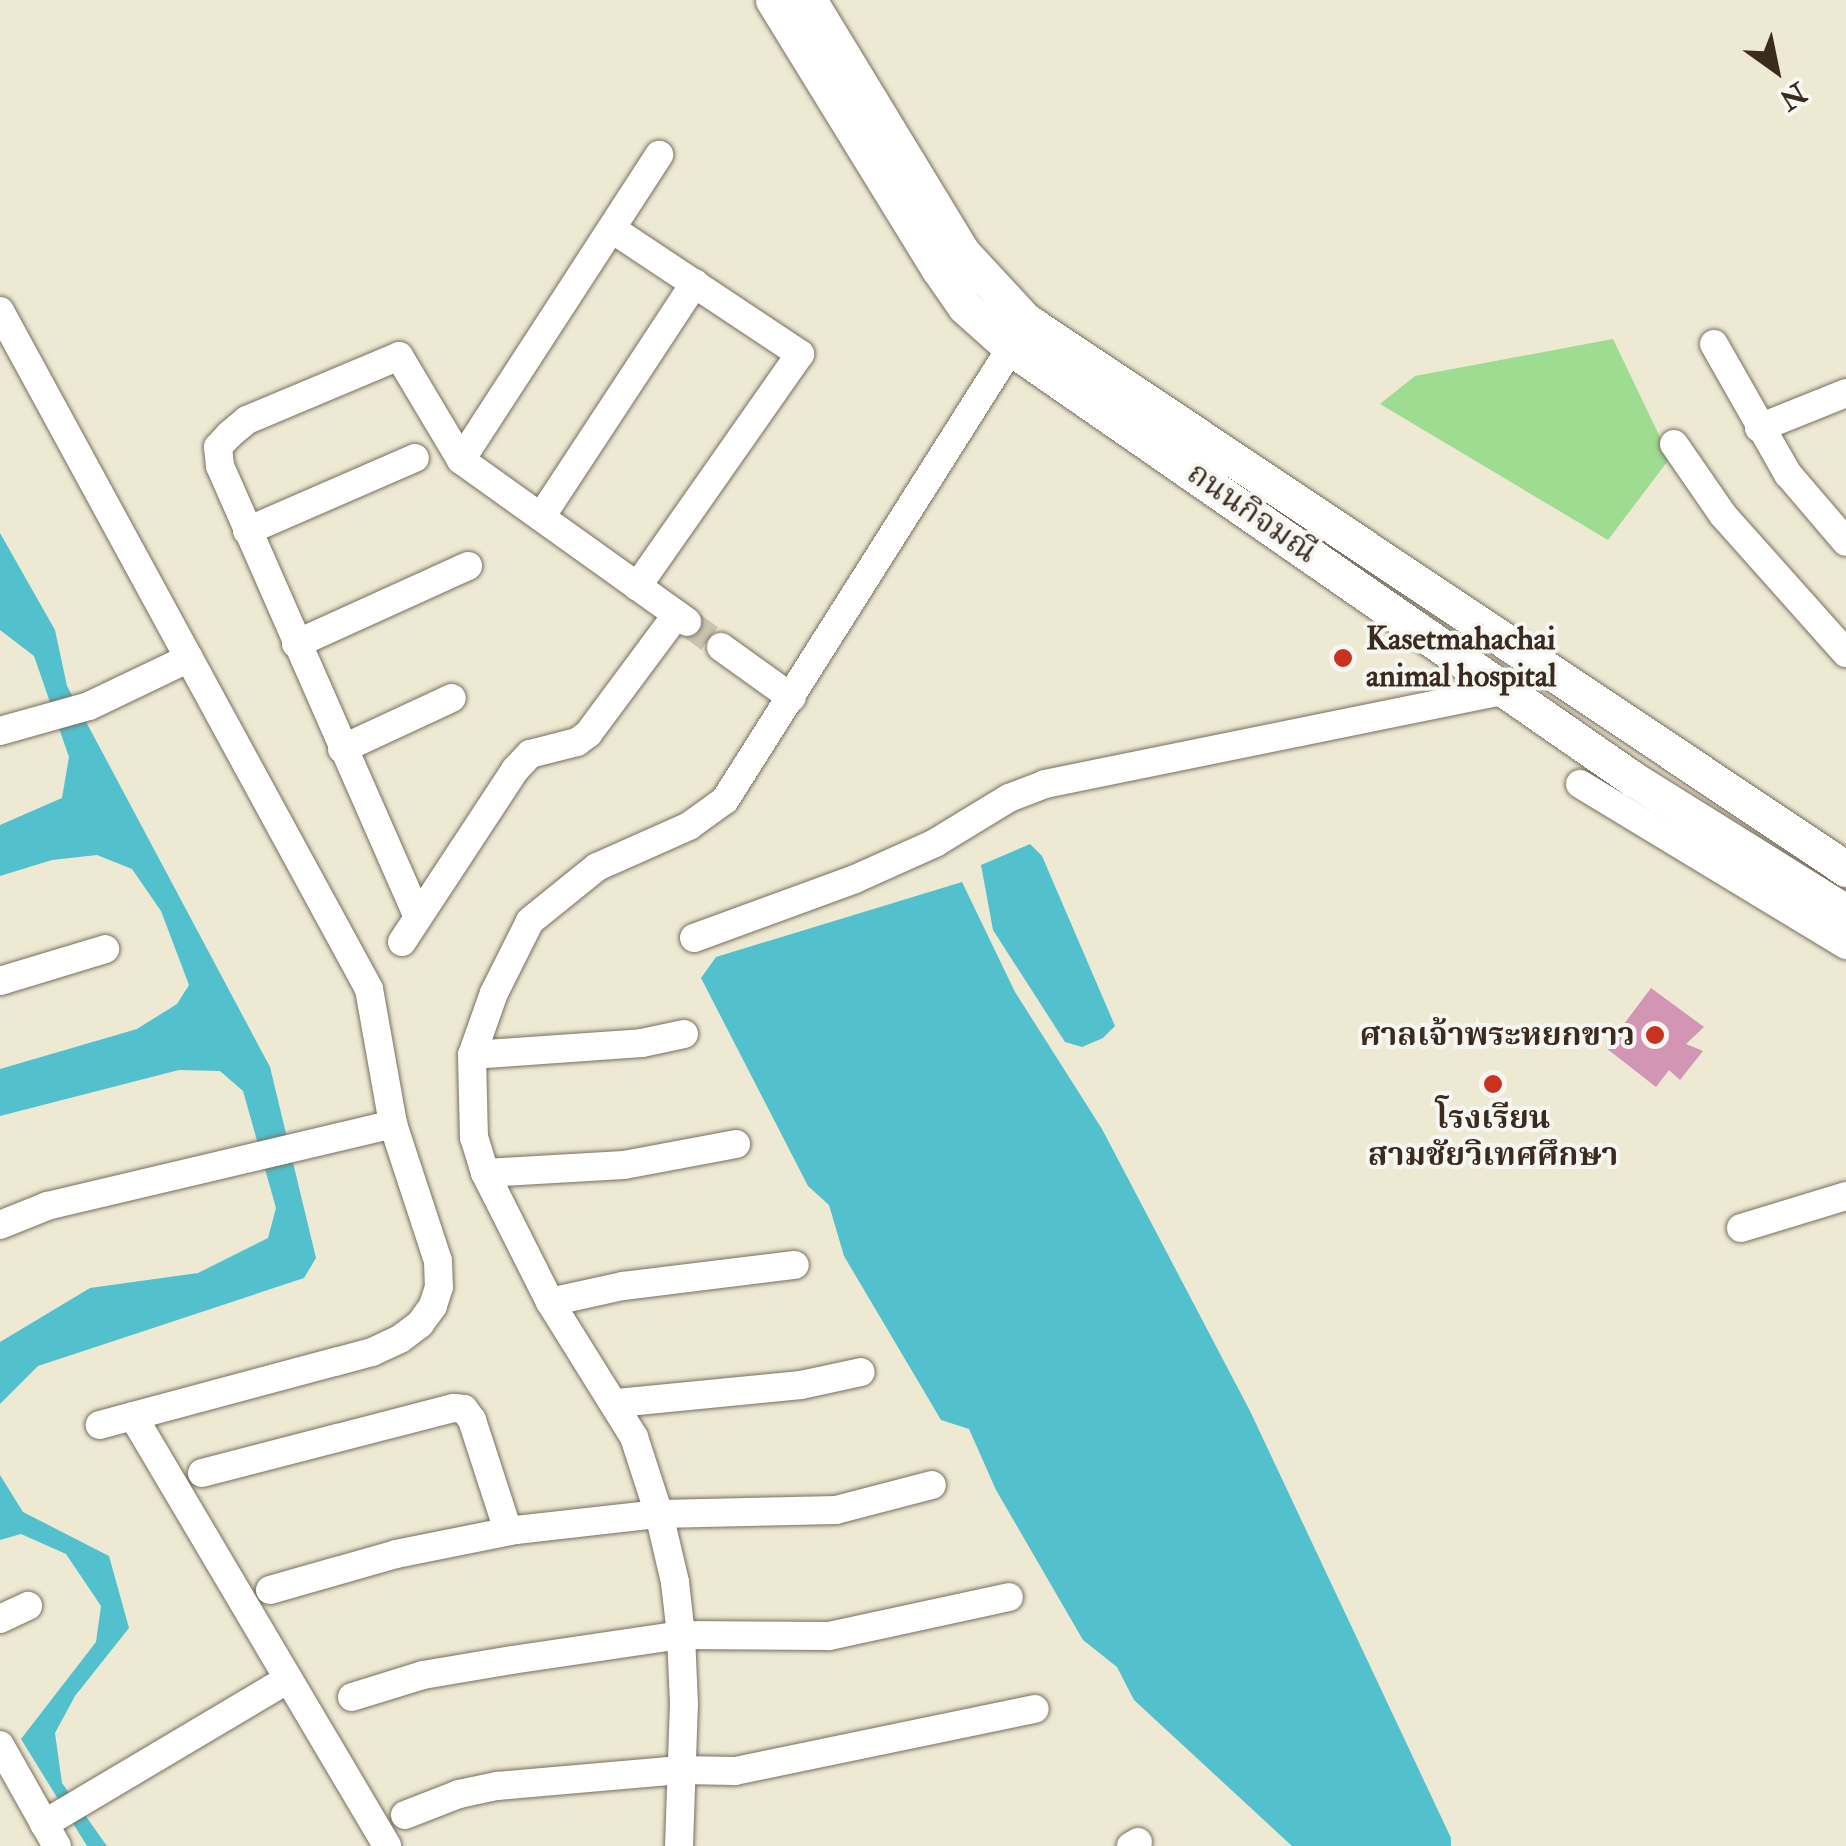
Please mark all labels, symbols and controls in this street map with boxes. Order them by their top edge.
north arrow [1726,20,1826,120]
text: N [1773,74,1813,117]
street label: ถนนกิจมณี [1180,454,1324,572]
place label: Kasetmahachai animal hospital [1366,621,1556,696]
marker: Kasetmahachai animal hospital [1330,645,1356,671]
place label: ศาลเจ้าพระหยกขาว [1359,1016,1635,1054]
marker: ศาลเจ้าพระหยกขาว [1644,1024,1666,1046]
marker: โรงเรียน สามชัยวิเทศศึกษา [1482,1073,1504,1095]
place label: โรงเรียน สามชัยวิเทศศึกษา [1368,1100,1618,1175]

